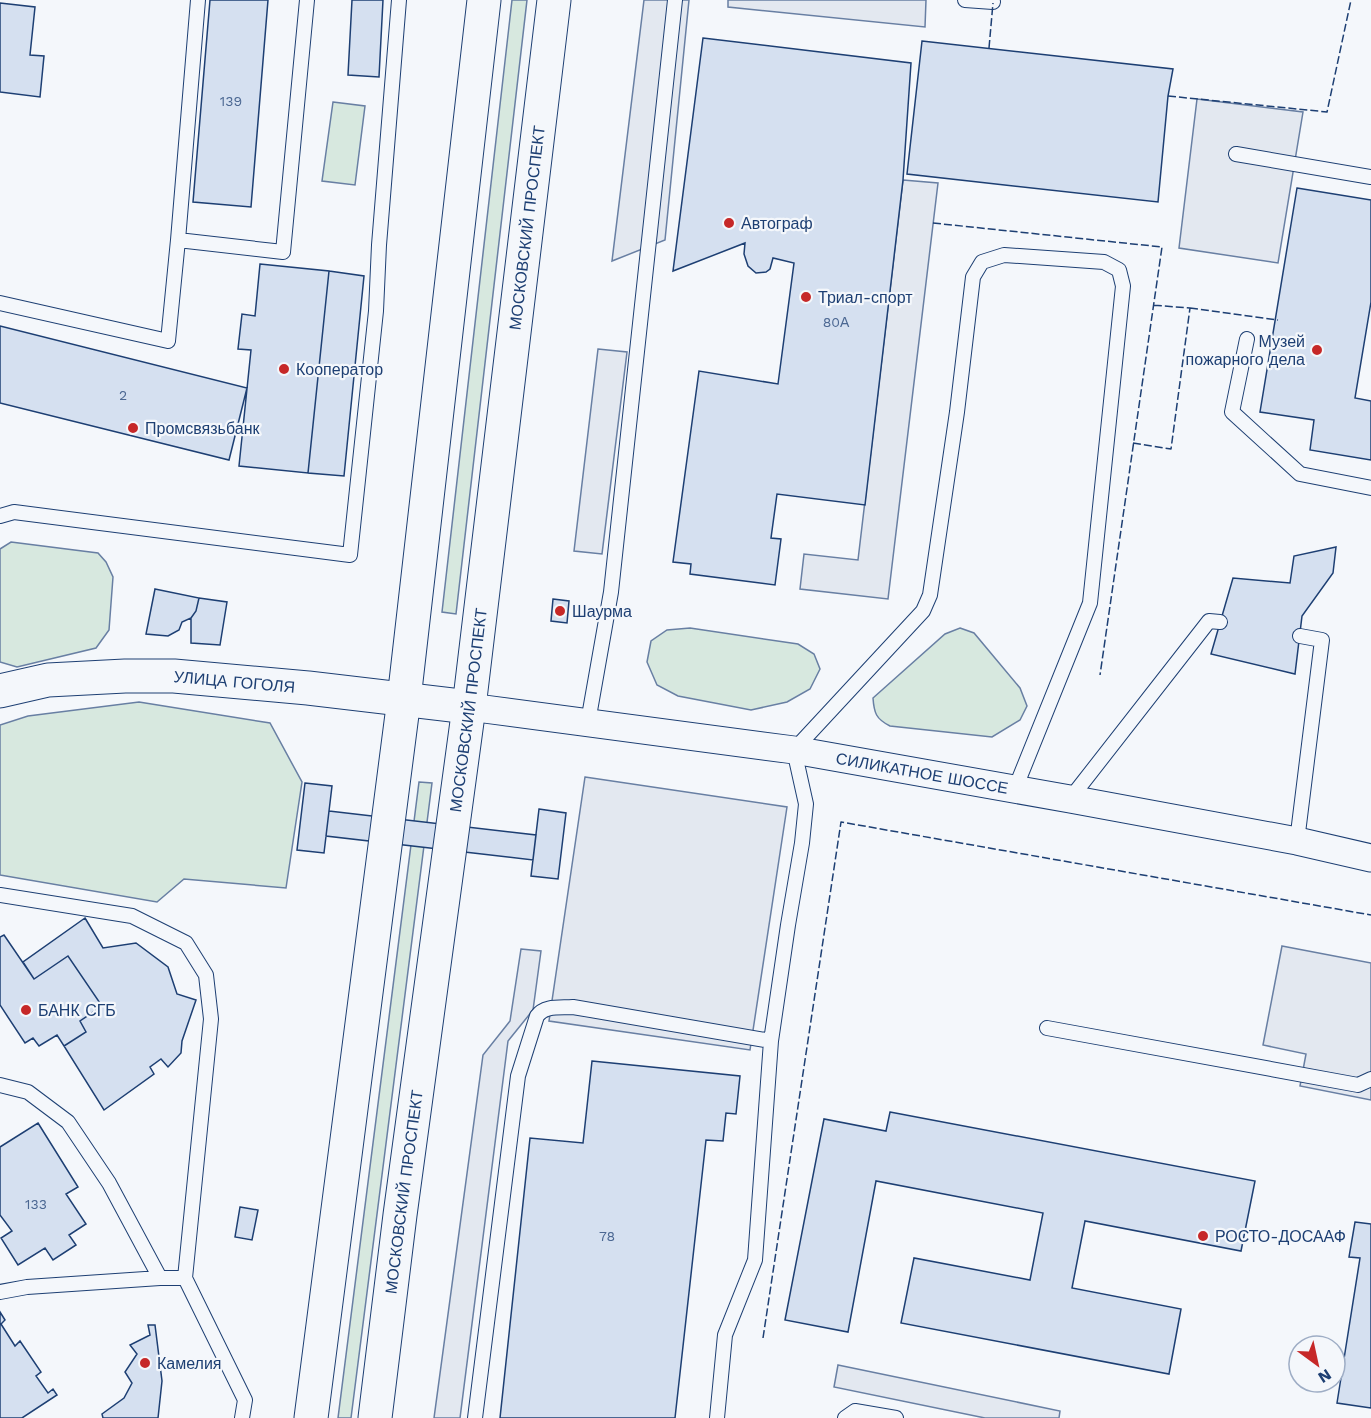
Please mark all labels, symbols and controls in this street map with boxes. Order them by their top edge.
house number: 139 [220,93,242,109]
street label: МОСКОВСКИЙ ПРОСПЕКТ [505,124,549,331]
place label: Автограф [741,214,813,233]
marker: Автограф [722,216,736,230]
place label: Триал-спорт [818,288,913,307]
marker: Триал-спорт [799,290,813,304]
house number: 80А [823,314,850,330]
place label: Музей пожарного дела [1186,332,1305,369]
marker: Музей пожарного дела [1310,343,1324,357]
place label: Кооператор [296,360,383,379]
marker: Кооператор [277,362,291,376]
house number: 2 [119,387,127,403]
place label: Промсвязьбанк [145,419,260,438]
marker: Промсвязьбанк [126,421,140,435]
place label: Шаурма [572,602,632,621]
marker: Шаурма [553,604,567,618]
street label: МОСКОВСКИЙ ПРОСПЕКТ [446,607,491,813]
street label: УЛИЦА ГОГОЛЯ [173,667,296,697]
street label: СИЛИКАТНОЕ ШОССЕ [834,749,1010,798]
place label: БАНК СГБ [38,1001,116,1020]
marker: БАНК СГБ [19,1003,33,1017]
street label: МОСКОВСКИЙ ПРОСПЕКТ [381,1088,427,1295]
house number: 133 [25,1196,47,1212]
place label: РОСТО-ДОСААФ [1215,1227,1346,1246]
house number: 78 [599,1228,615,1244]
marker: РОСТО-ДОСААФ [1196,1229,1210,1243]
north arrow [1287,1334,1347,1394]
place label: Камелия [157,1354,222,1373]
marker: Камелия [138,1356,152,1370]
text: N [1315,1365,1335,1387]

